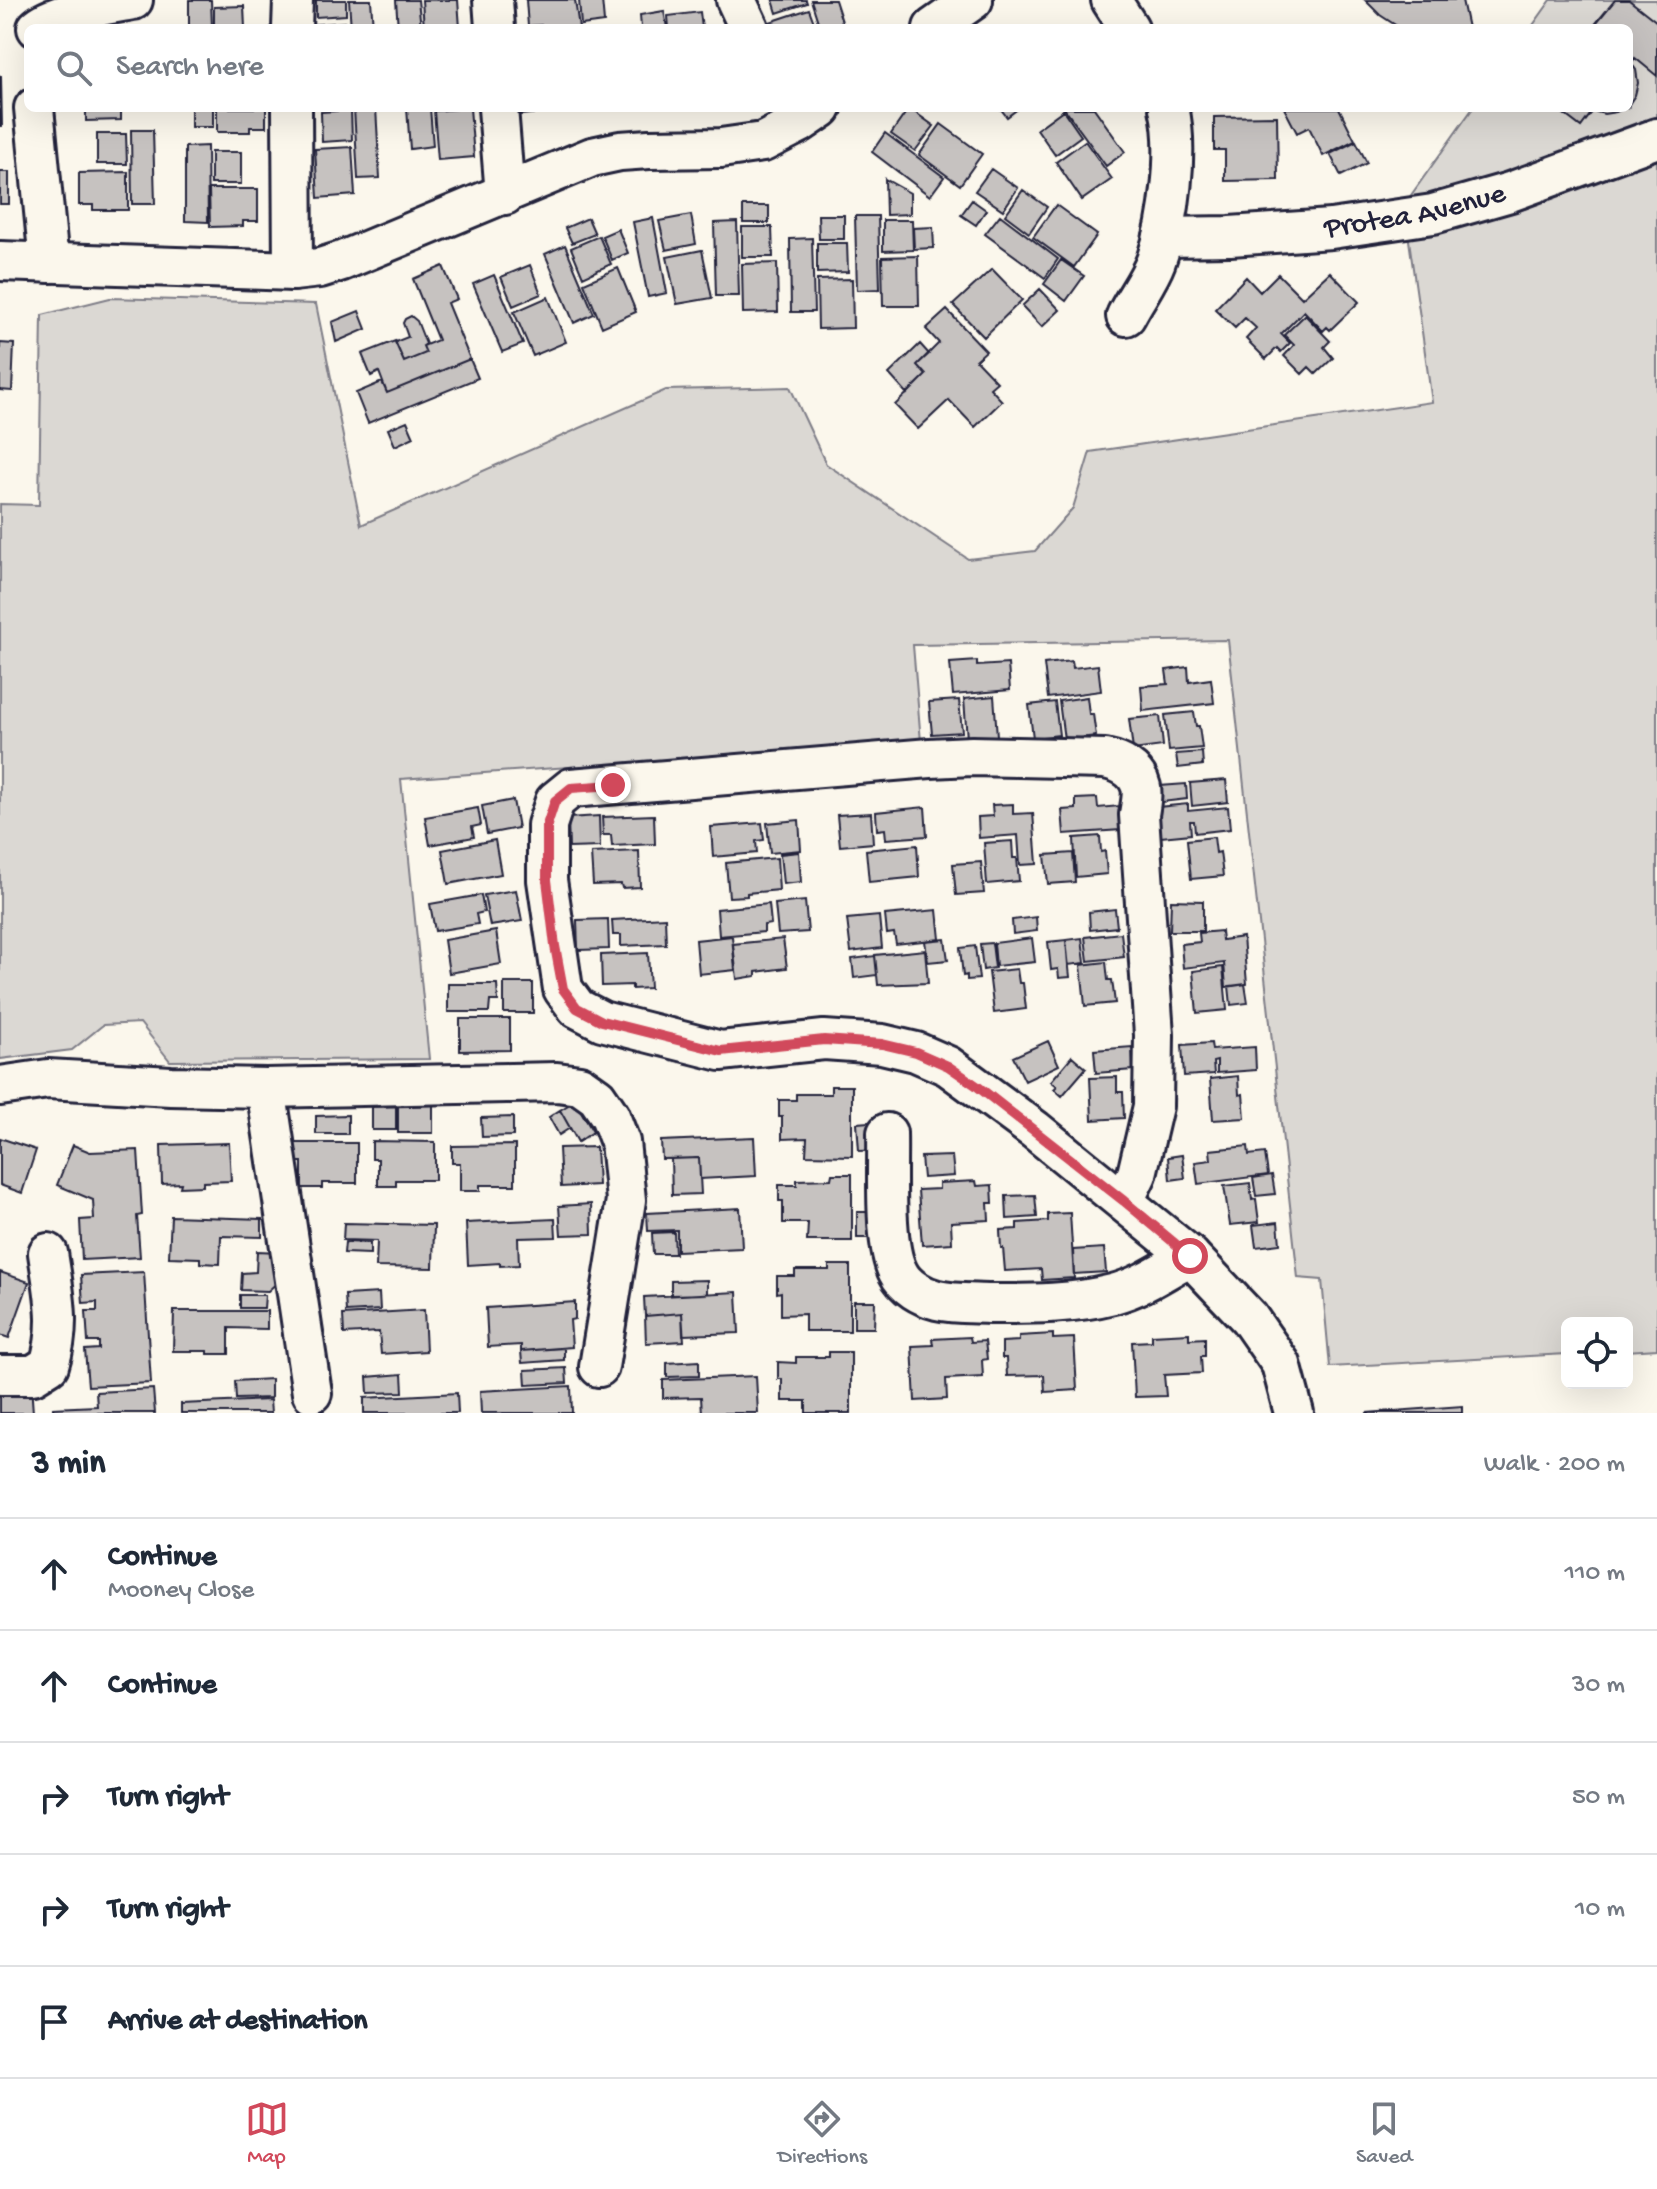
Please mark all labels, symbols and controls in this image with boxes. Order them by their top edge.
search box [24,24,1633,112]
icon: search [52,46,96,90]
text: Search here [116,51,264,86]
street label: Protea Avenue [1321,176,1510,247]
route end [595,767,631,803]
route start [1172,1238,1208,1274]
map controls [1561,1317,1633,1389]
button: locate [1561,1317,1633,1389]
text: 3 min [32,1445,105,1485]
text: Walk · 200 m [1484,1450,1625,1481]
text: Continue [108,1541,217,1576]
icon: ahead [32,1552,76,1596]
text: 110 m [1565,1559,1625,1590]
text: Mooney Close [108,1576,254,1607]
icon: ahead [32,1664,76,1708]
text: Continue [108,1669,217,1704]
text: 30 m [1572,1671,1625,1702]
icon: right [32,1776,76,1820]
text: Turn right [108,1781,228,1816]
text: 50 m [1572,1783,1625,1814]
icon: right [32,1888,76,1932]
text: Turn right [108,1893,228,1928]
text: 10 m [1575,1895,1625,1926]
icon: arrive [32,2000,76,2044]
text: Arrive at destination [108,2005,368,2040]
tab: Map [245,2097,289,2171]
tab: Directions [778,2097,867,2171]
tab: Saved [1356,2097,1412,2171]

